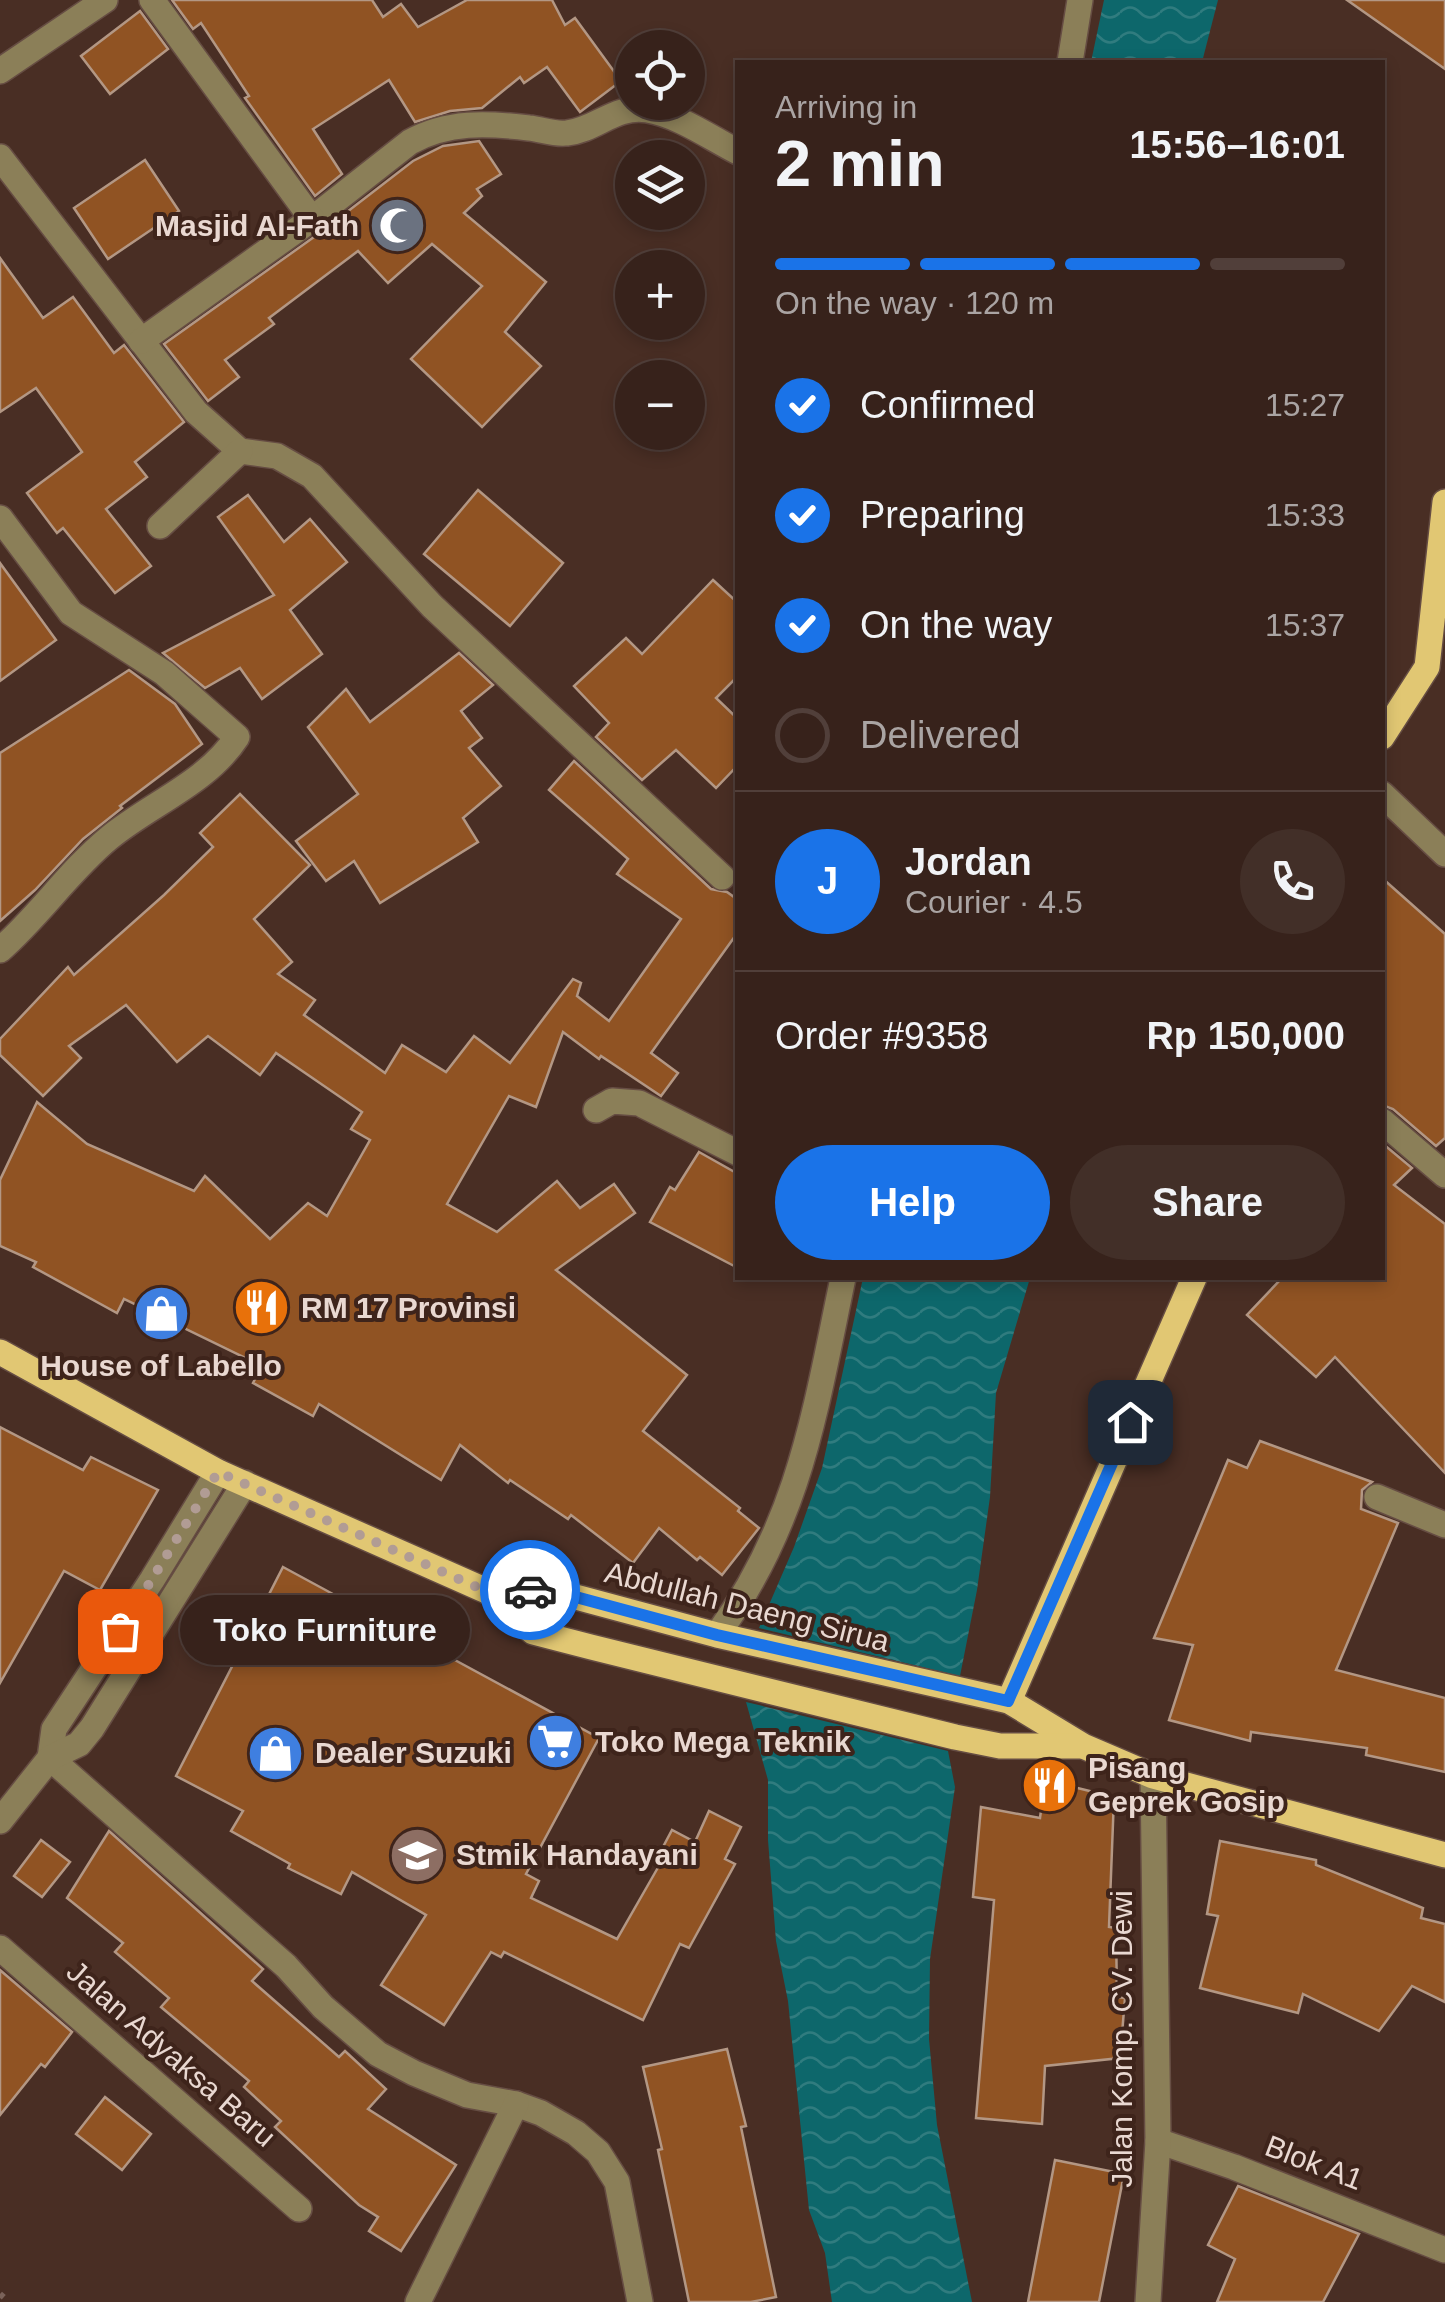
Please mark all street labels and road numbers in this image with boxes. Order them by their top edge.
street label: Abdullah Daeng Sirua [602,1555,893,1658]
street label: Jalan Komp. CV. Dewi [1105,1890,1138,2188]
street label: Jalan Adyaksa Baru [60,1954,282,2153]
street label: Blok A1 [1261,2129,1368,2196]

